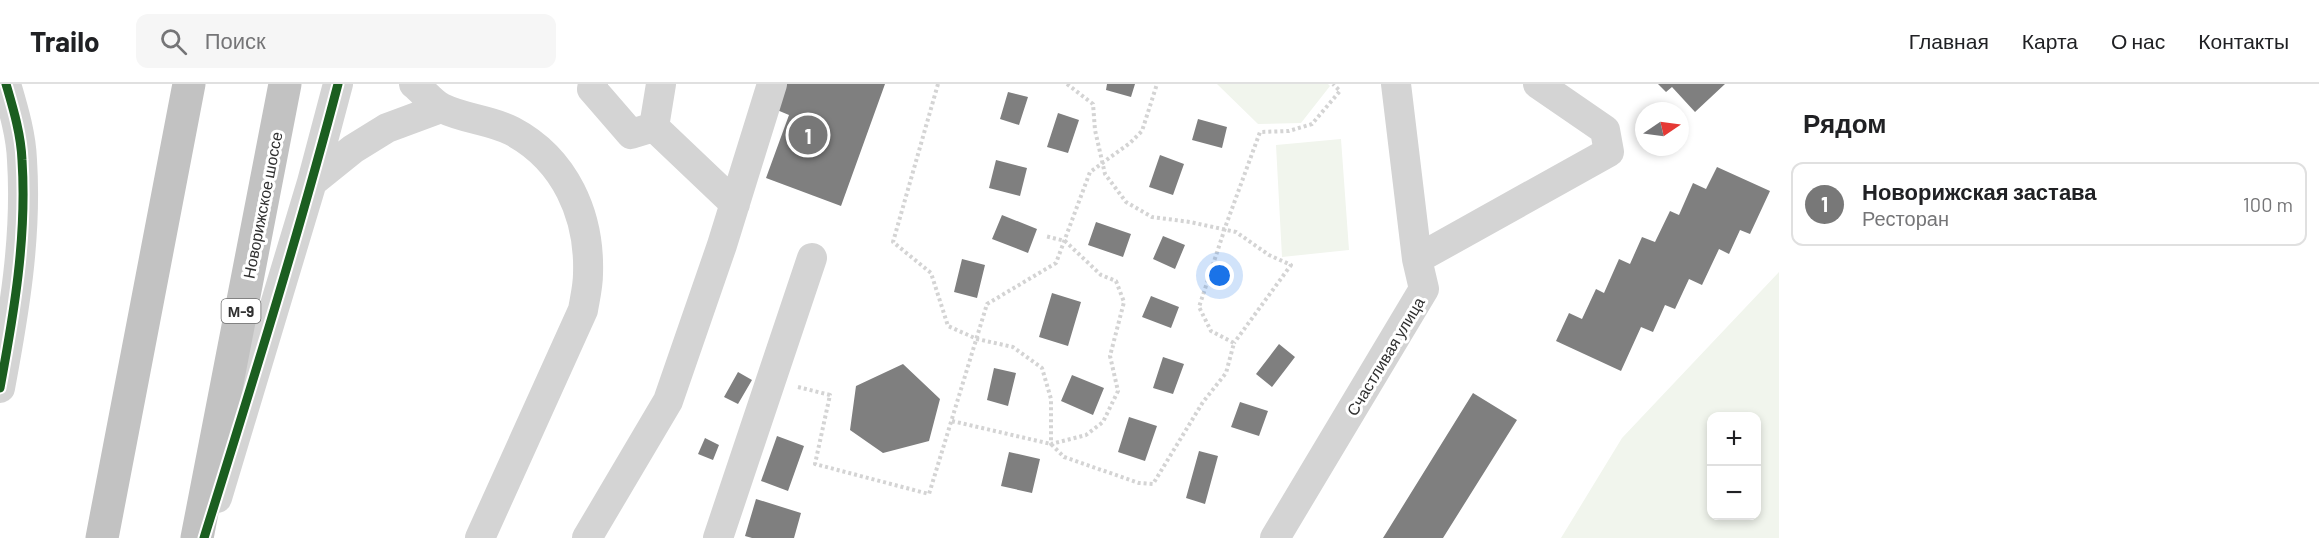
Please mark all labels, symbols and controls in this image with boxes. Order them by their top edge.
search box [136,14,556,68]
text: Trailo [30,24,100,58]
icon: search [157,25,190,58]
text: Поиск [205,27,266,53]
text: Главная [1909,28,1989,53]
text: Карта [2022,28,2078,53]
text: О нас [2111,28,2165,53]
text: Контакты [2198,28,2289,53]
north arrow [1635,102,1689,156]
text: Рядом [1803,107,1886,138]
pin: 1 [788,112,828,158]
street label: Новорижское шоссе [238,130,286,280]
text: Новорижская застава [1862,178,2097,204]
text: 1 [1821,192,1828,216]
text: 100 m [2243,192,2293,216]
text: Ресторан [1862,206,1949,230]
your location [1205,261,1234,290]
street label: Счастливая улица [1342,293,1428,419]
road number: М-9 [222,299,260,323]
map controls [1707,412,1761,520]
button: + [1707,412,1761,466]
button: − [1707,466,1761,520]

